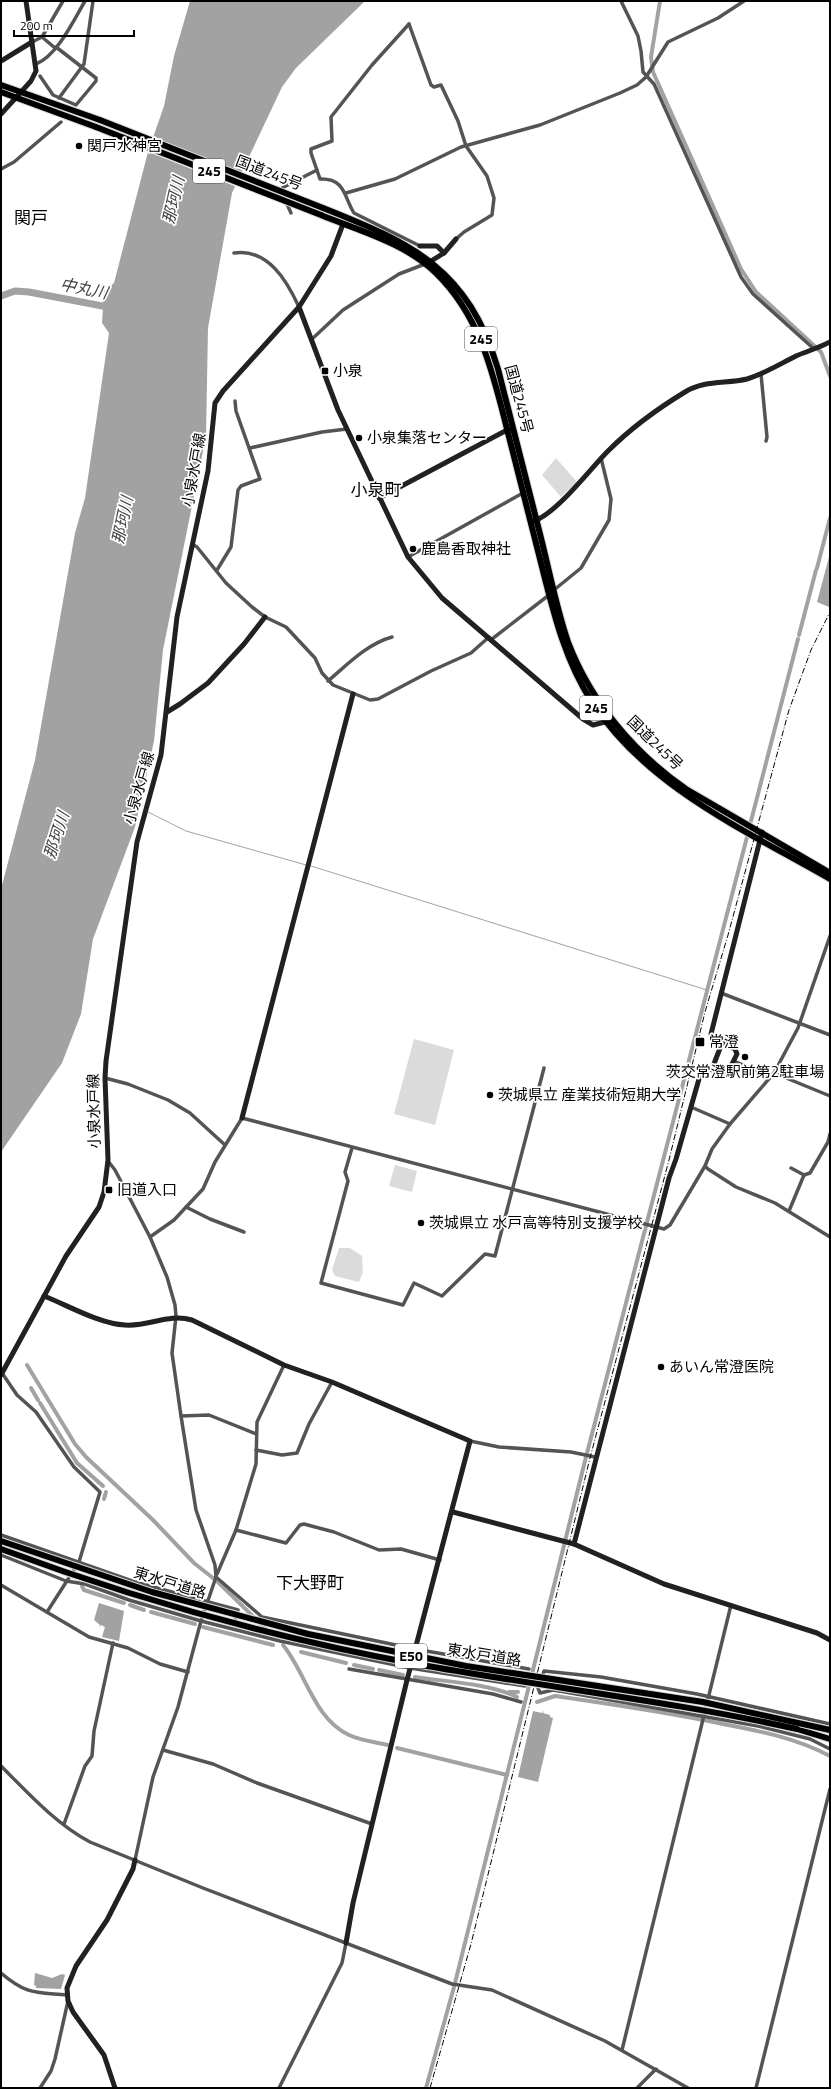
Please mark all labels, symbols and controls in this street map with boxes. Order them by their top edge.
scale bar [14,12,134,38]
text: 200 m [20,16,53,35]
place label: 関戸水神宮 [87,134,162,157]
marker: 関戸水神宮 [74,141,84,151]
street label: 国道245号 [232,149,306,196]
road number: 245 [193,159,225,183]
water label: 那珂川 [156,172,191,226]
district label: 関戸 [14,205,48,231]
water label: 中丸川 [58,272,112,305]
road number: 245 [465,327,497,351]
place label: 小泉 [333,359,363,382]
street label: 国道245号 [499,362,540,436]
marker: 小泉 [320,366,330,376]
place label: 小泉集落センター [367,426,487,449]
street label: 小泉水戸線 [176,431,211,509]
marker: 小泉集落センター [354,433,364,443]
district label: 小泉町 [351,477,402,503]
water label: 那珂川 [105,492,139,546]
place label: 鹿島香取神社 [421,537,511,560]
marker: 鹿島香取神社 [408,544,418,554]
road number: 245 [580,696,612,720]
street label: 国道245号 [622,710,689,775]
street label: 小泉水戸線 [117,749,160,827]
water label: 那珂川 [37,807,75,862]
place label: 常澄 [709,1030,739,1053]
marker: 常澄 [694,1036,706,1048]
marker: 茨交常澄駅前第2駐車場 [740,1052,750,1062]
place label: 茨交常澄駅前第2駐車場 [666,1060,824,1083]
street label: 小泉水戸線 [81,1073,106,1149]
place label: 茨城県立 産業技術短期大学 [498,1083,681,1106]
marker: 茨城県立 産業技術短期大学 [485,1090,495,1100]
place label: 旧道入口 [117,1178,177,1201]
marker: 旧道入口 [104,1185,114,1195]
place label: 茨城県立 水戸高等特別支援学校 [429,1211,642,1234]
marker: 茨城県立 水戸高等特別支援学校 [416,1218,426,1228]
place label: あいん常澄医院 [669,1355,774,1378]
marker: あいん常澄医院 [656,1362,666,1372]
street label: 東水戸道路 [131,1561,209,1604]
district label: 下大野町 [276,1570,344,1596]
street label: 東水戸道路 [445,1637,523,1672]
road number: E50 [395,1644,427,1668]

